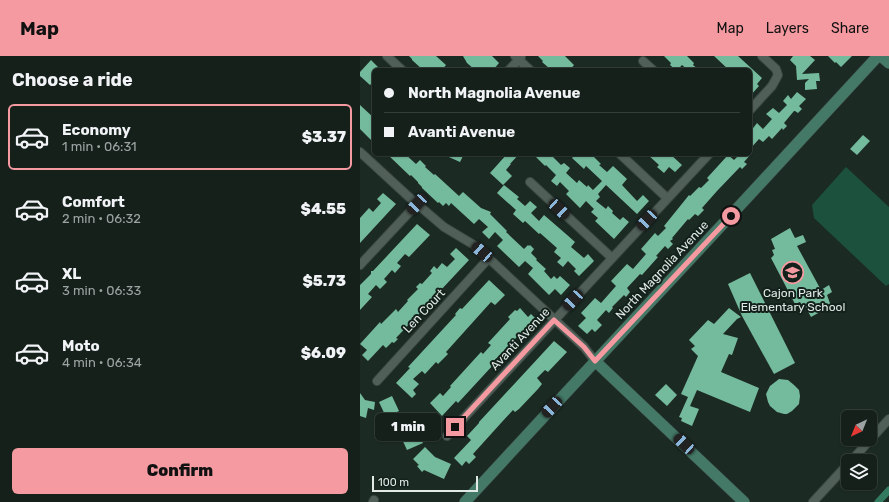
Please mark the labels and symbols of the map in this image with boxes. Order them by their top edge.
car [404,191,430,217]
car [546,196,572,222]
car [634,207,660,233]
route start [722,207,740,225]
street label: North Magnolia Avenue [613,218,711,322]
car [469,240,495,264]
school or university icon: Cajon Park Elementary School [780,259,806,285]
street label: Len Court [400,286,448,336]
place label: Cajon Park Elementary School [741,286,845,314]
car [560,287,586,313]
street label: Avanti Avenue [488,305,553,373]
car [539,394,565,420]
north arrow [841,410,877,446]
callout: 1 min [375,413,441,441]
route end [446,418,464,436]
car [671,431,697,457]
scale bar [372,474,478,493]

